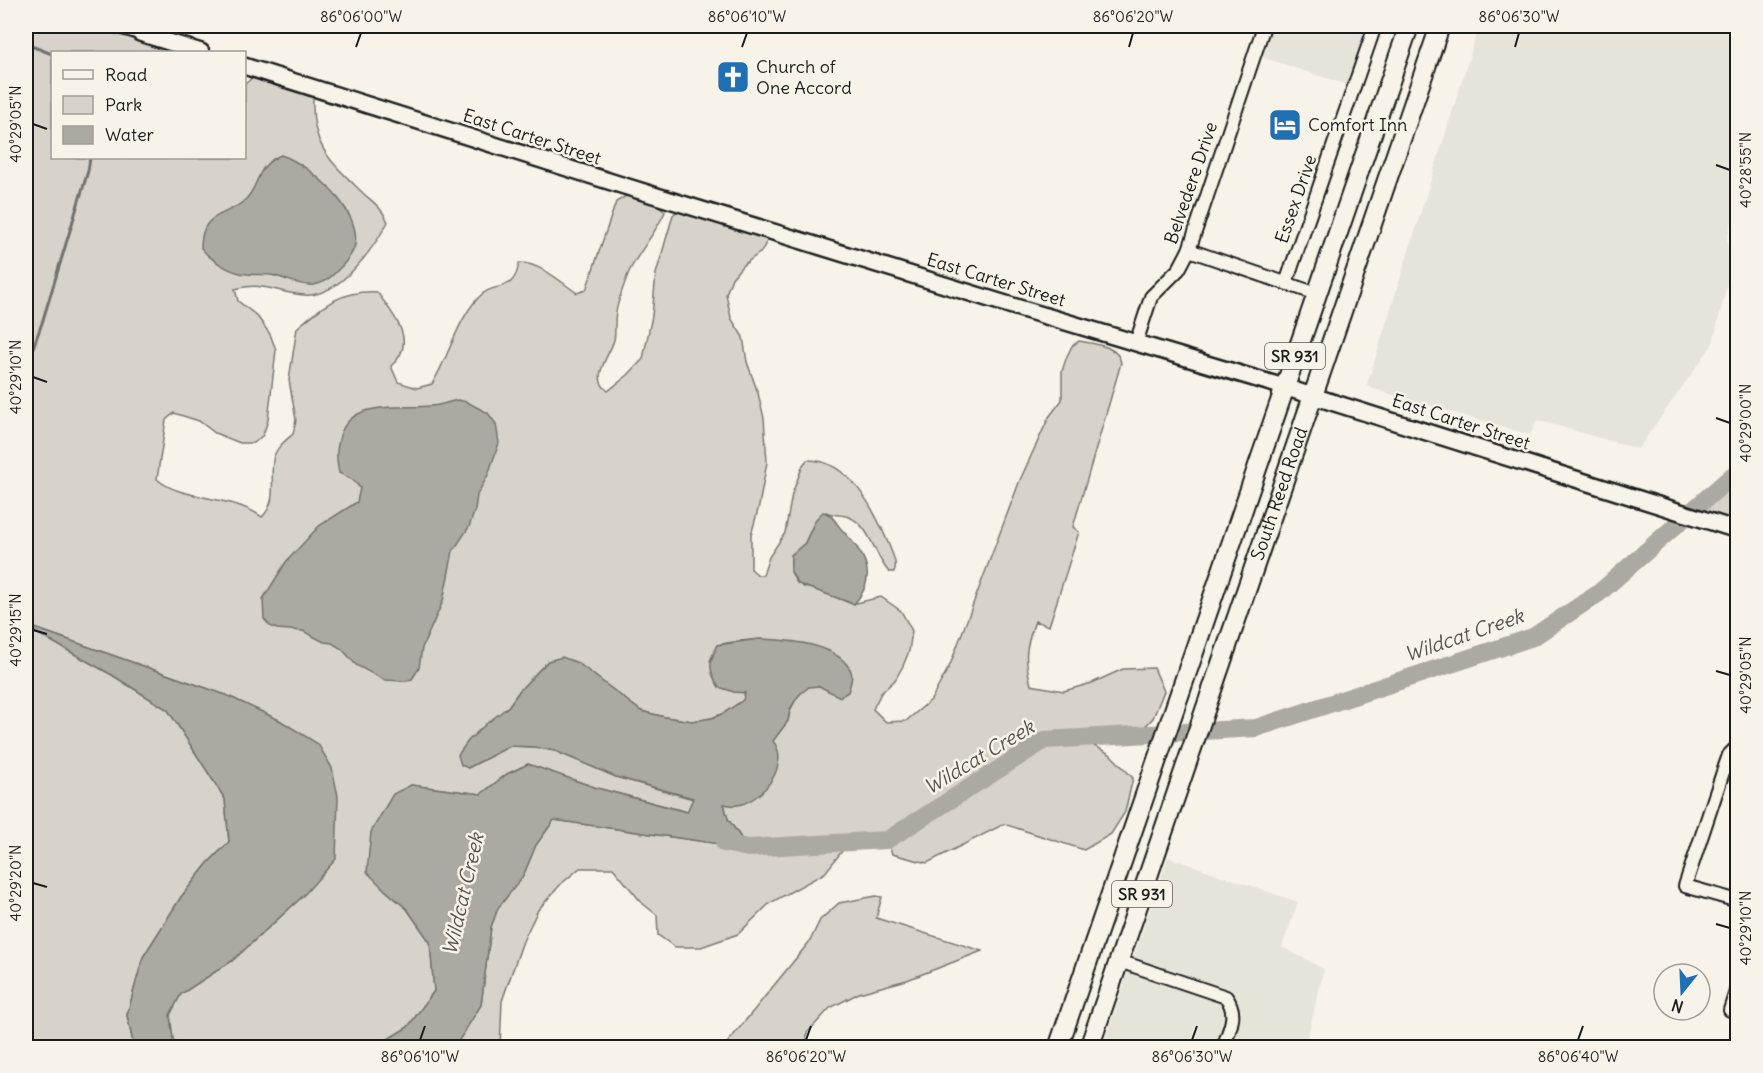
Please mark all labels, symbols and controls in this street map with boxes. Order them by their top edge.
text: 86°06'00"W [320,7,402,26]
text: 86°06'10"W [708,7,786,26]
text: 86°06'20"W [1093,7,1174,26]
text: 86°06'30"W [1479,7,1560,26]
legend [51,51,246,159]
place label: Church of One Accord [756,55,852,99]
church icon: Church of One Accord [715,59,751,95]
text: Road [105,63,148,86]
text: 40°29'05"N [6,85,25,163]
text: Park [105,93,142,116]
street label: East Carter Street [460,103,604,170]
hotel icon: Comfort Inn [1267,107,1303,143]
place label: Comfort Inn [1308,113,1408,136]
street label: Belvedere Drive [1159,119,1222,247]
text: Water [105,123,155,146]
text: 40°28'55"N [1736,132,1755,208]
street label: Essex Drive [1270,151,1321,246]
street label: East Carter Street [924,248,1068,312]
text: 40°29'10"N [6,340,25,414]
road number: SR 931 [1265,343,1325,369]
text: 40°29'00"N [1736,384,1755,462]
street label: East Carter Street [1389,388,1533,455]
street label: South Reed Road [1245,424,1312,563]
text: 40°29'15"N [6,593,25,667]
water label: Wildcat Creek [1401,602,1528,667]
text: 40°29'05"N [1736,636,1755,714]
water label: Wildcat Creek [919,713,1040,799]
water label: Wildcat Creek [436,829,489,957]
text: 40°29'20"N [6,845,25,921]
road number: SR 931 [1112,881,1172,907]
text: 40°29'10"N [1736,891,1755,965]
north arrow [1652,962,1712,1022]
text: N [1669,995,1686,1017]
text: 86°06'10"W [381,1047,459,1066]
text: 86°06'20"W [766,1047,847,1066]
text: 86°06'30"W [1152,1047,1233,1066]
text: 86°06'40"W [1538,1047,1619,1066]

